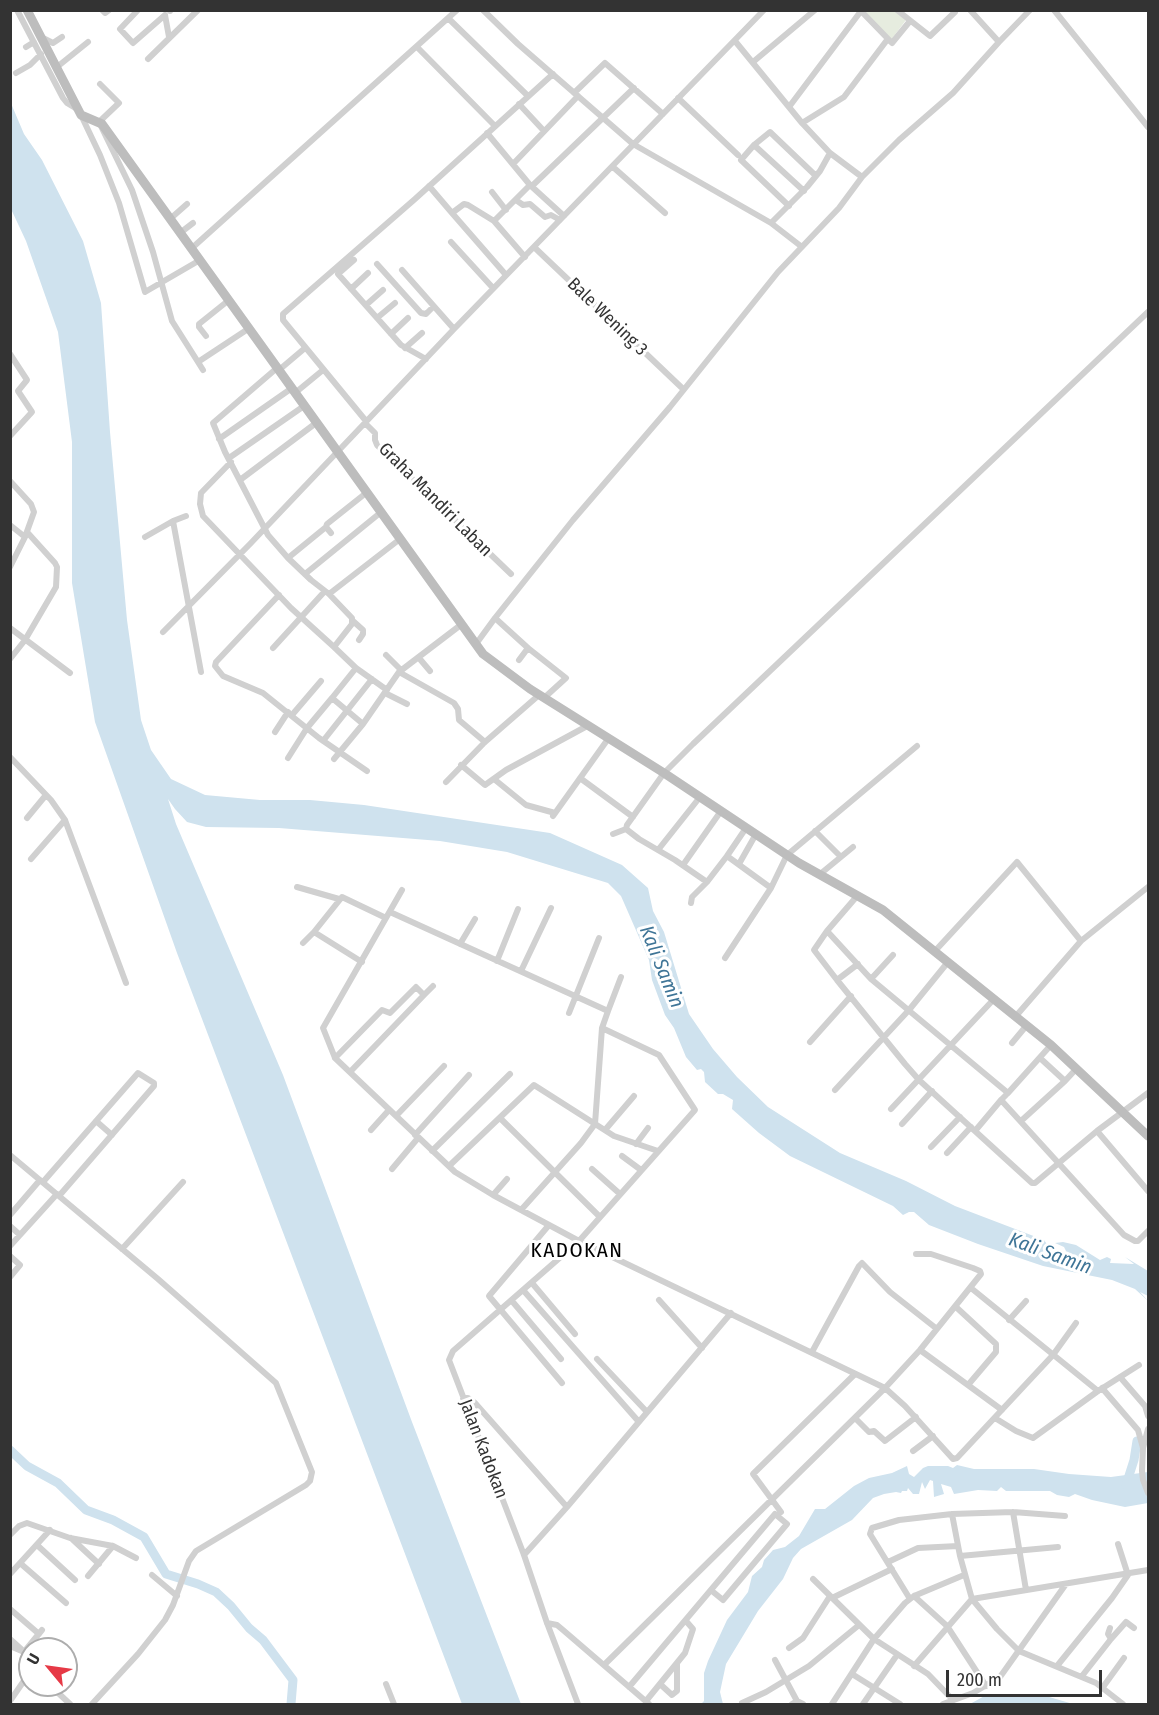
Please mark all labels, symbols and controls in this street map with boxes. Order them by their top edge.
street label: Bale Wening 3 [563,274,651,360]
street label: Graha Mandiri Laban [374,439,496,561]
water label: Kali Samin [634,922,688,1012]
water label: Kali Samin [1005,1228,1095,1280]
district label: KADOKAN [531,1238,623,1264]
street label: Jalan Kadokan [454,1396,512,1502]
north arrow [18,1637,78,1697]
text: U [23,1650,44,1668]
scale bar [949,1658,1105,1696]
text: 200 m [957,1669,1002,1691]

